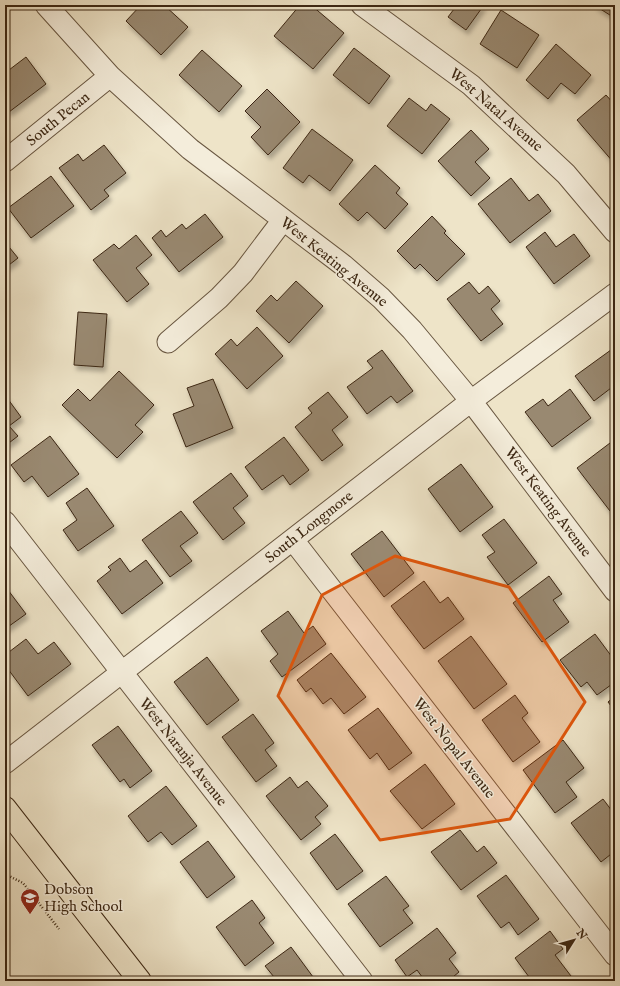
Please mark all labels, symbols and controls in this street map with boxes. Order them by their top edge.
street label: West Natal Avenue [445,64,547,156]
street label: South Pecan [22,88,94,150]
street label: West Keating Avenue [276,213,392,311]
street label: West Keating Avenue [500,443,596,561]
street label: South Longmore [261,487,357,567]
street label: West Naranja Avenue [135,694,231,810]
street label: West Nopal Avenue [409,694,499,802]
place label: Dobson High School [44,880,123,916]
school or university icon: Dobson High School [19,887,41,915]
north arrow [554,920,594,960]
text: N [572,926,590,943]

